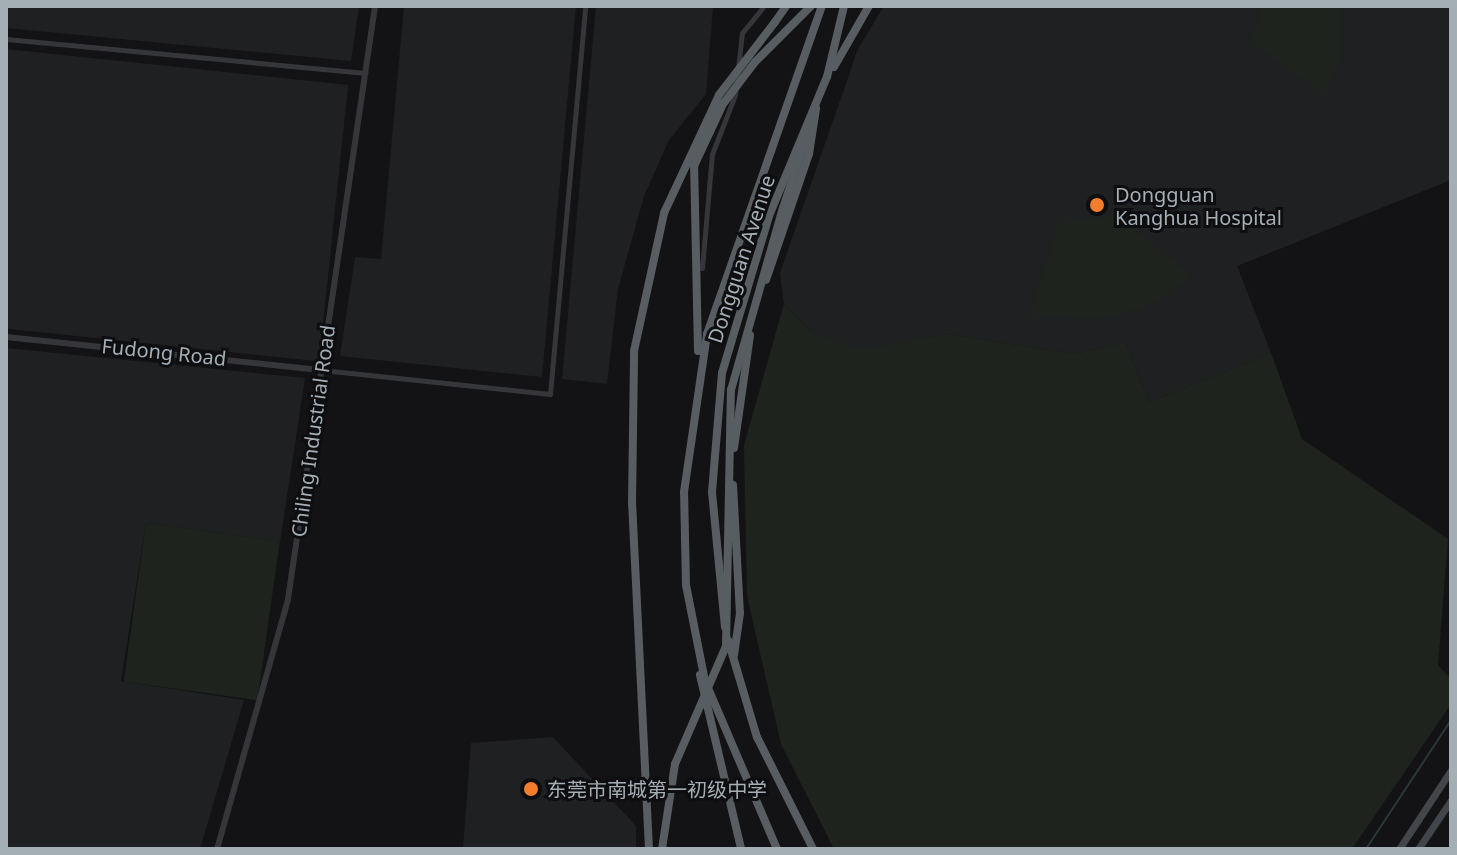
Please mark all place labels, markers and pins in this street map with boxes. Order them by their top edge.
place label: Dongguan Kanghua Hospital [1115,182,1282,229]
marker: Dongguan Kanghua Hospital [1086,194,1108,216]
place label: 东莞市南城第一初级中学 [547,777,767,801]
marker: 东莞市南城第一初级中学 [522,780,540,798]

